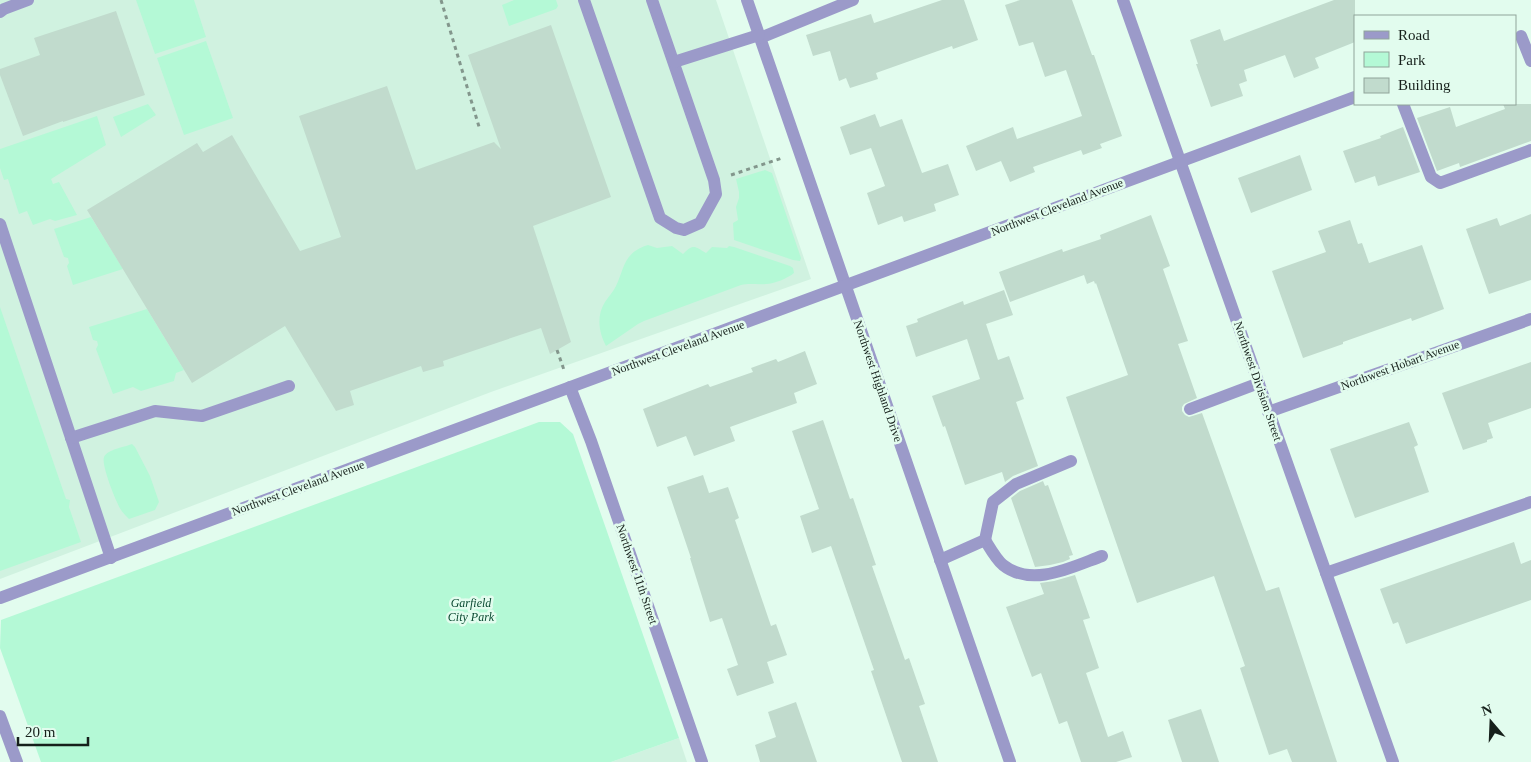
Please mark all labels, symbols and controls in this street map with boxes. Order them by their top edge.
legend [1354,15,1516,105]
text: Road [1398,27,1430,43]
text: Park [1398,52,1426,68]
text: Building [1398,77,1451,93]
street label: Northwest Cleveland Avenue [989,175,1125,239]
street label: Northwest Cleveland Avenue [610,317,746,379]
street label: Northwest Highland Drive [851,318,905,444]
street label: Northwest Division Street [1231,319,1285,443]
street label: Northwest Hobart Avenue [1339,337,1461,393]
street label: Northwest Cleveland Avenue [230,457,366,519]
street label: Northwest 11th Street [613,522,661,626]
park label: Garfield City Park [448,596,495,624]
north arrow [1466,697,1516,747]
text: N [1480,701,1494,719]
scale bar [18,714,88,746]
text: 20 m [25,724,56,740]

